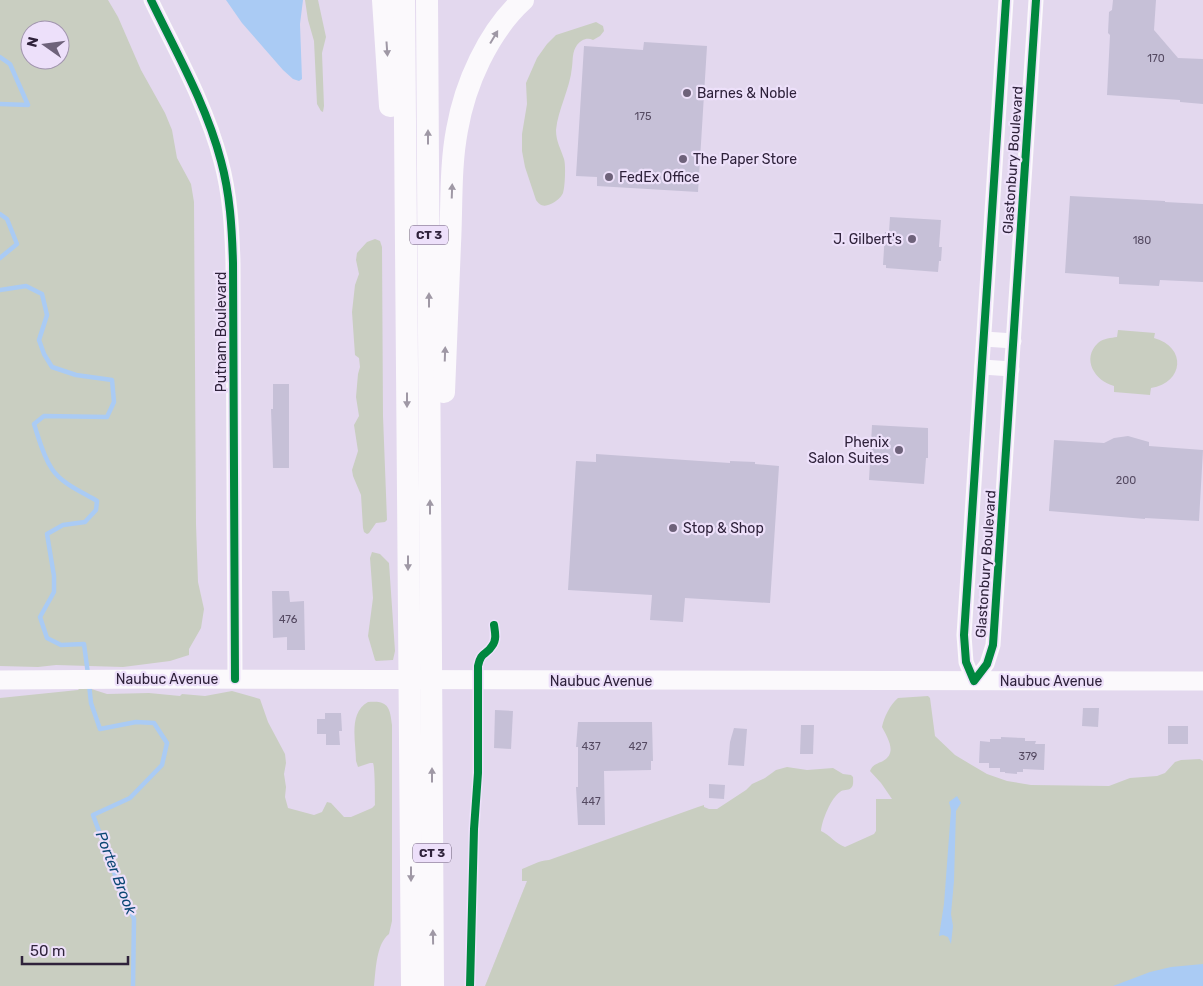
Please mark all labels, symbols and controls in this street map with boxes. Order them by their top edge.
north arrow [20,20,70,70]
one-way arrow [489,30,498,43]
text: N [23,35,42,49]
one-way arrow [383,41,391,57]
house number: 170 [1147,52,1165,65]
place label: Barnes & Noble [697,85,797,102]
street label: Glastonbury Boulevard [999,86,1027,234]
marker: Barnes & Noble [681,87,693,99]
house number: 175 [635,110,652,123]
one-way arrow [424,129,432,145]
place label: The Paper Store [693,151,797,168]
marker: The Paper Store [677,153,689,165]
place label: FedEx Office [619,169,700,186]
marker: FedEx Office [603,171,615,183]
one-way arrow [448,183,456,199]
road number: CT 3 [410,226,448,244]
place label: J. Gilbert's [833,231,902,248]
marker: J. Gilbert's [906,233,918,245]
house number: 180 [1133,234,1151,247]
street label: Putnam Boulevard [213,272,230,392]
one-way arrow [425,291,433,307]
one-way arrow [442,346,450,362]
one-way arrow [403,392,411,408]
place label: Phenix Salon Suites [808,434,889,467]
marker: Phenix Salon Suites [893,444,905,456]
house number: 200 [1116,474,1136,487]
street label: Glastonbury Boulevard [972,490,1000,638]
one-way arrow [426,499,434,515]
place label: Stop & Shop [683,520,764,537]
marker: Stop & Shop [667,522,679,534]
one-way arrow [404,555,412,571]
house number: 476 [279,613,298,626]
street label: Naubuc Avenue [116,671,218,688]
street label: Naubuc Avenue [550,673,652,690]
street label: Naubuc Avenue [1000,673,1102,690]
house number: 437 [581,740,601,753]
house number: 427 [629,740,648,753]
house number: 379 [1019,750,1037,763]
one-way arrow [427,767,435,783]
house number: 447 [581,795,601,808]
water label: Porter Brook [92,829,140,917]
road number: CT 3 [413,844,451,862]
one-way arrow [407,866,415,882]
one-way arrow [429,929,437,945]
scale bar [22,934,129,966]
text: 50 m [30,942,65,960]

